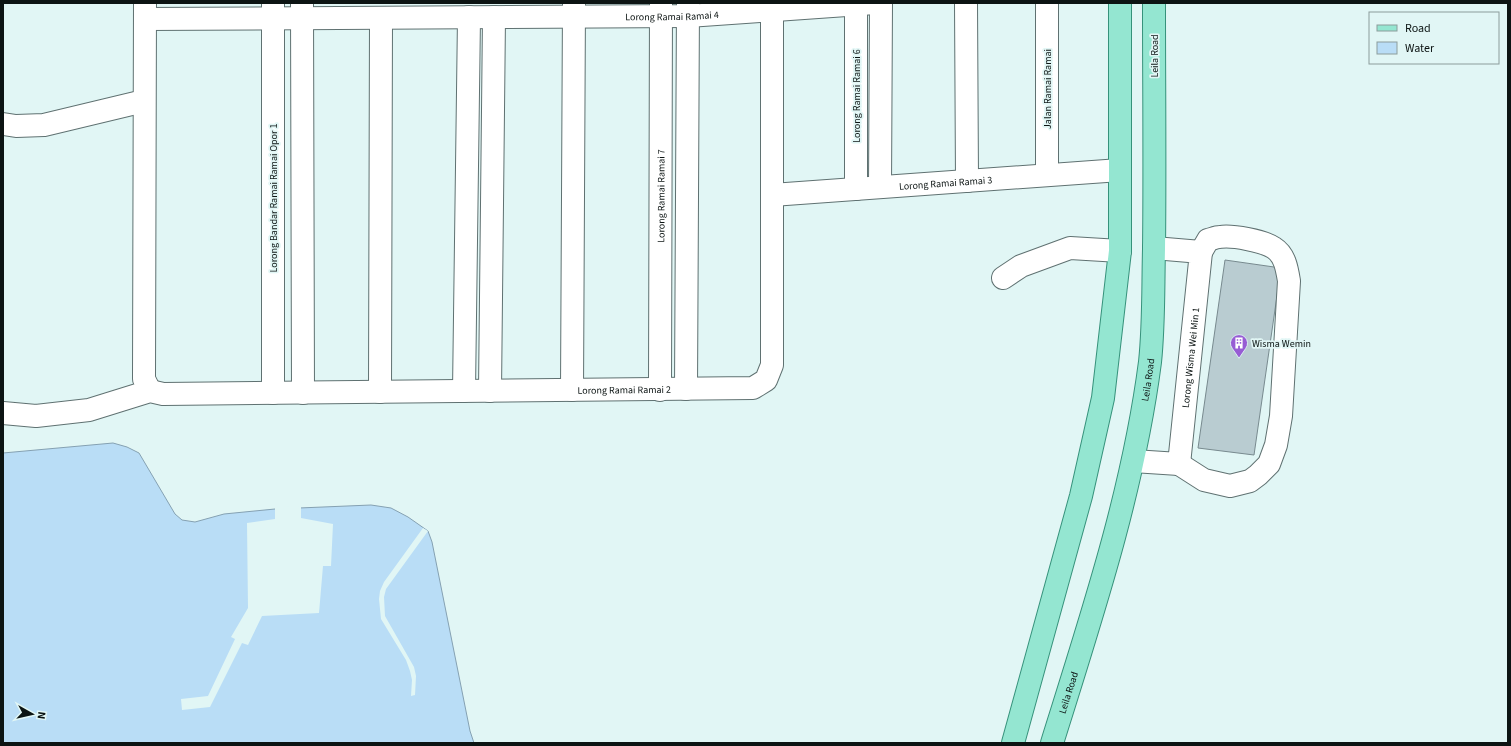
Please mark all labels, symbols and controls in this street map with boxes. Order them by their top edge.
street label: Lorong Ramai Ramai 4 [625,8,719,24]
legend [1369,12,1499,64]
text: Road [1405,20,1431,37]
street label: Leila Road [1148,34,1162,78]
text: Water [1405,40,1435,57]
street label: Lorong Ramai Ramai 6 [850,49,864,143]
street label: Jalan Ramai Ramai [1041,49,1055,129]
street label: Lorong Bandar Ramai Ramai Opor 1 [267,124,281,272]
street label: Lorong Ramai Ramai 7 [654,149,669,243]
street label: Lorong Ramai Ramai 3 [898,173,993,194]
street label: Lorong Wisma Wei Min 1 [1179,307,1203,409]
building icon: Wisma Wemin [1229,333,1249,358]
place label: Wisma Wemin [1252,337,1311,351]
street label: Leila Road [1138,358,1158,402]
street label: Lorong Ramai Ramai 2 [577,383,671,398]
street label: Leila Road [1056,670,1082,716]
north arrow [12,694,52,734]
text: N [33,711,49,720]

